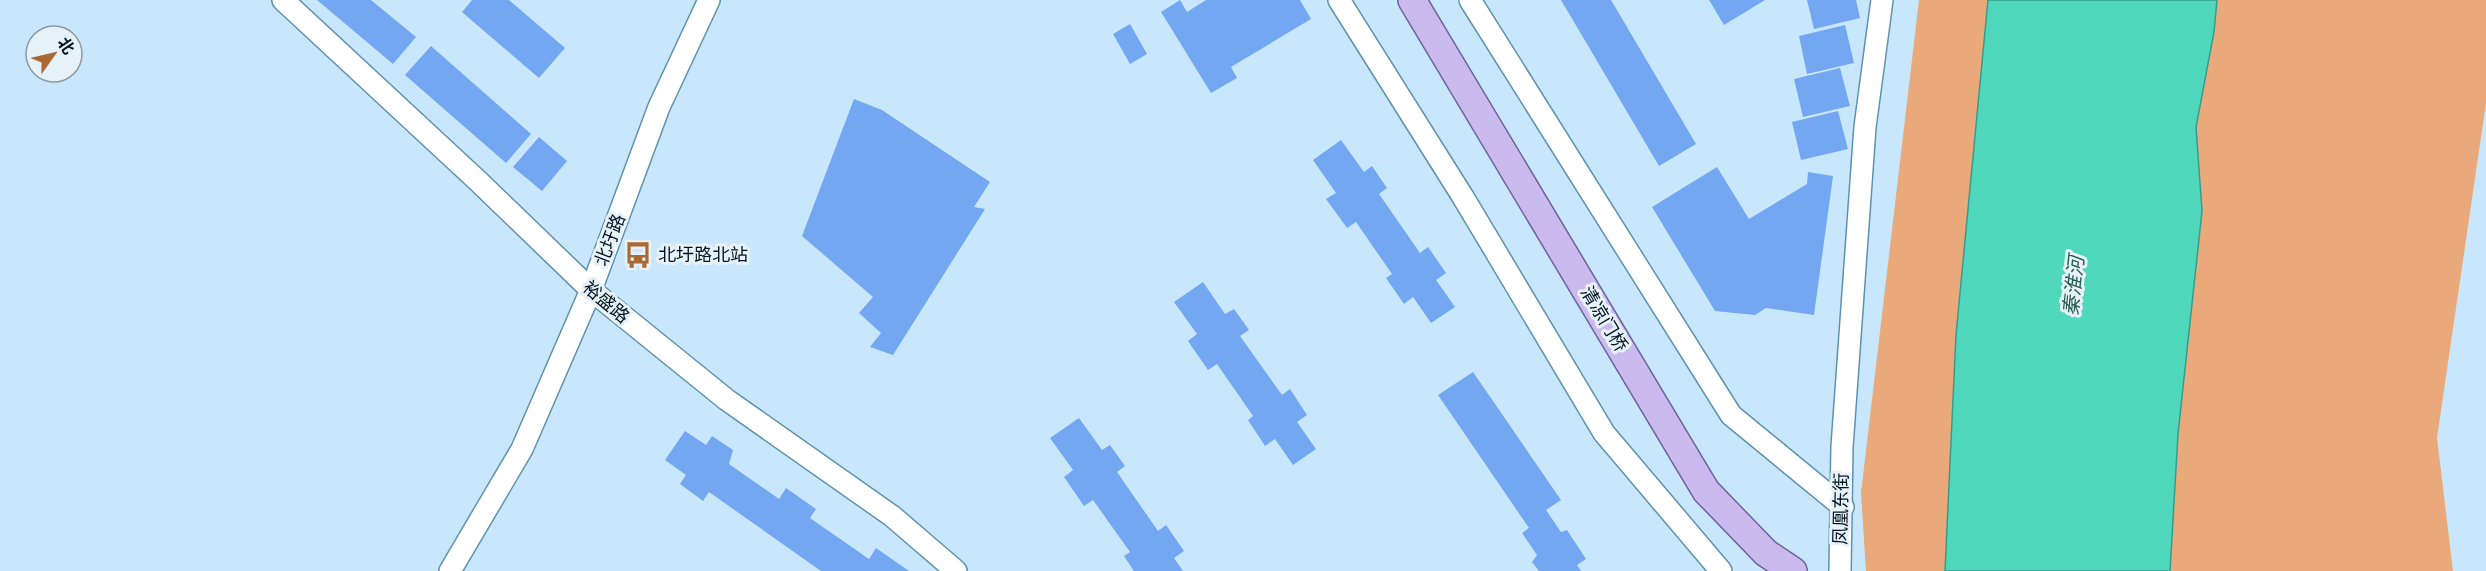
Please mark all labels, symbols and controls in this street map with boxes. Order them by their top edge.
north arrow [24,24,84,84]
text: 北 [53,34,78,58]
street label: 北圩路 [590,211,630,269]
bus stop icon: 北圩路北站 [623,240,653,270]
place label: 北圩路北站 [658,244,748,266]
water label: 秦淮河 [2058,251,2090,317]
street label: 裕盛路 [578,276,634,328]
street label: 清凉门桥 [1576,282,1632,356]
street label: 凤凰东街 [1829,473,1853,545]

